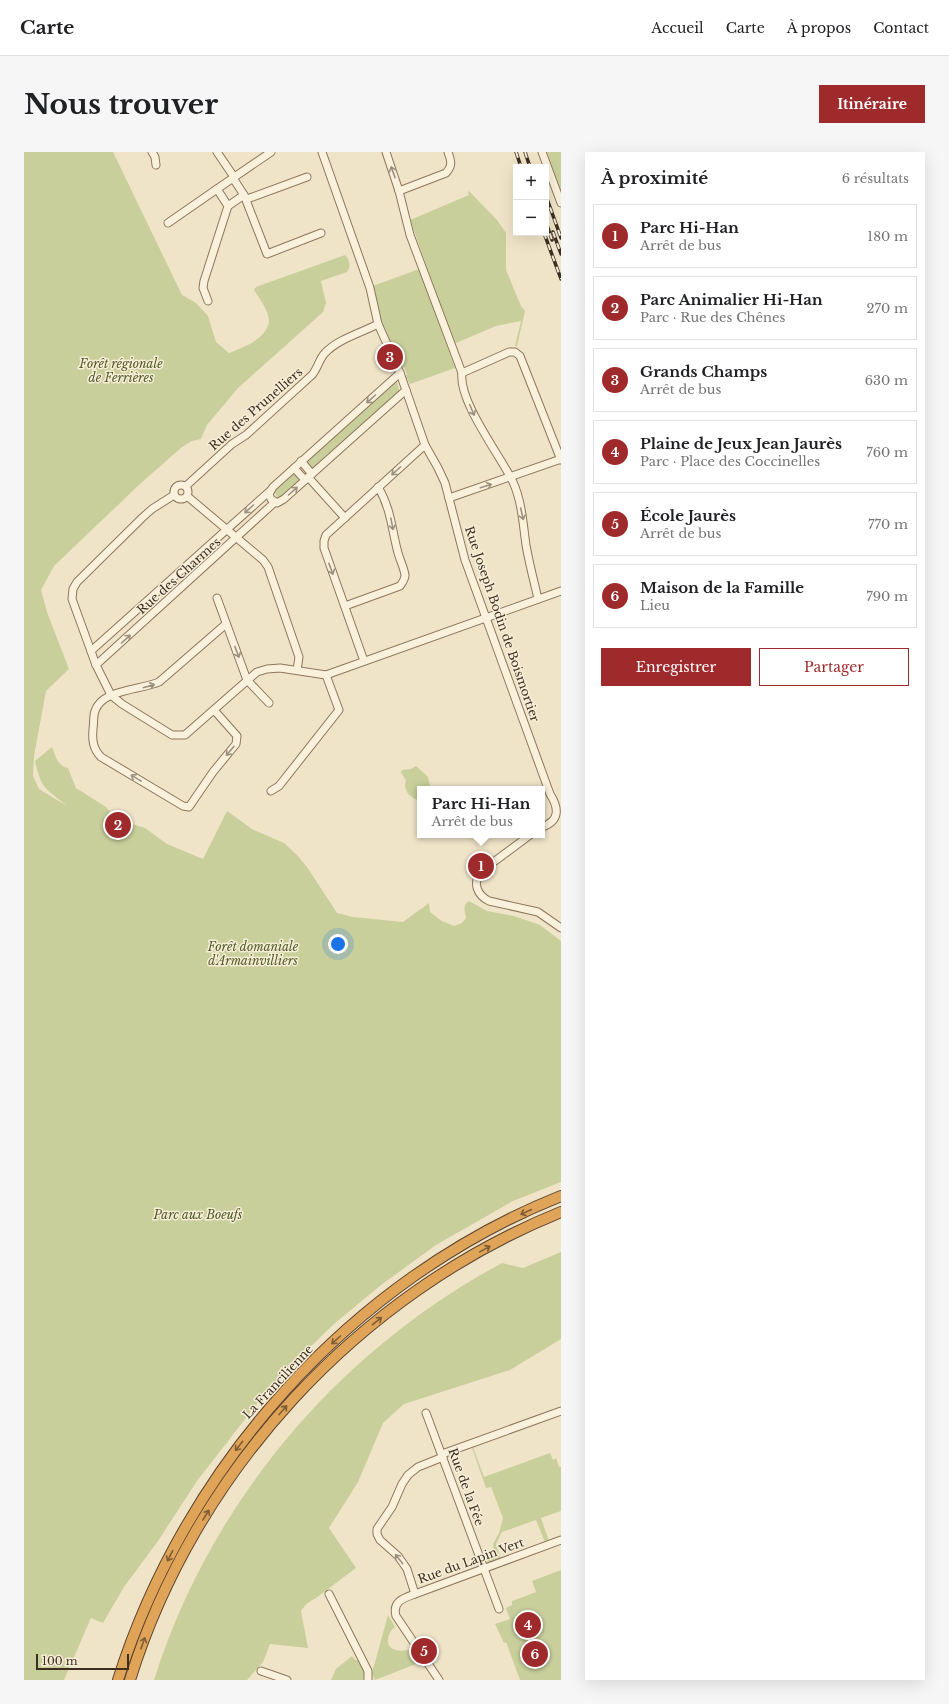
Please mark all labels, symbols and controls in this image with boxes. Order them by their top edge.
text: Carte [20,16,74,39]
text: Accueil [651,19,704,37]
text: Carte [726,19,765,37]
text: À propos [787,19,851,37]
text: Contact [873,19,929,37]
button: Itinéraire [819,85,925,123]
text: Nous trouver [24,87,218,122]
map controls [513,164,549,236]
button: + [513,164,549,200]
one-way arrow [388,166,396,178]
text: À proximité [601,168,708,189]
text: 6 résultats [842,170,909,187]
button: − [513,200,549,236]
text: Parc Hi-Han [640,218,739,237]
text: 1 [612,228,618,245]
text: 180 m [867,228,908,245]
text: Arrêt de bus [640,237,721,254]
text: Parc Animalier Hi-Han [640,290,823,309]
text: 2 [611,300,619,317]
text: 270 m [867,300,908,317]
text: Parc · Rue des Chênes [640,309,785,326]
pin: 3 [377,342,403,372]
park label: Forêt régionale de Ferrières [78,356,163,385]
text: Grands Champs [640,362,767,381]
street label: Rue des Prunelliers [206,364,305,453]
text: 3 [611,372,619,389]
text: 630 m [865,372,908,389]
text: Arrêt de bus [640,381,721,398]
one-way arrow [366,394,376,403]
one-way arrow [468,403,476,415]
text: Plaine de Jeux Jean Jaurès [640,434,842,453]
text: 4 [611,444,619,461]
text: 760 m [866,444,908,461]
text: Parc · Place des Coccinelles [640,453,820,470]
one-way arrow [391,467,401,476]
one-way arrow [480,481,492,489]
one-way arrow [288,486,298,496]
one-way arrow [244,505,255,514]
text: École Jaurès [640,506,736,525]
one-way arrow [519,507,526,520]
text: 5 [611,516,619,533]
text: 770 m [868,516,908,533]
one-way arrow [388,517,396,530]
street label: Rue Joseph Bodin de Boismortier [462,524,543,724]
text: Arrêt de bus [640,525,721,542]
street label: Rue des Charmes [134,534,223,617]
one-way arrow [328,562,336,574]
text: Maison de la Famille [640,578,804,597]
text: 6 [611,588,619,605]
text: 790 m [866,588,908,605]
text: Lieu [640,597,670,614]
one-way arrow [120,635,131,644]
one-way arrow [233,646,241,658]
button: Enregistrer [601,648,751,686]
button: Partager [759,648,909,686]
one-way arrow [142,682,155,689]
one-way arrow [226,746,234,757]
one-way arrow [131,774,142,782]
popup [417,786,545,838]
text: Parc Hi-Han [431,794,531,813]
pin: 2 [105,810,131,840]
text: Arrêt de bus [431,813,513,830]
pin: 1 [468,851,494,881]
your location [328,934,348,954]
park label: Forêt domaniale d'Armainvilliers [207,939,299,968]
park label: Parc aux Boeufs [153,1207,243,1222]
one-way arrow [520,1209,532,1216]
one-way arrow [478,1244,490,1252]
one-way arrow [371,1316,382,1325]
one-way arrow [331,1336,341,1345]
street label: La Francilienne [239,1341,316,1422]
one-way arrow [278,1405,287,1416]
one-way arrow [235,1441,243,1452]
street label: Rue de la Fée [446,1446,487,1528]
one-way arrow [202,1509,210,1521]
street label: Rue du Lapin Vert [416,1534,526,1587]
one-way arrow [165,1550,173,1562]
one-way arrow [395,1553,404,1564]
pin: 4 [515,1610,541,1640]
pin: 5 [411,1636,437,1666]
one-way arrow [139,1638,147,1650]
pin: 6 [522,1639,548,1669]
scale bar [36,1652,129,1671]
text: 100 m [42,1654,78,1668]

